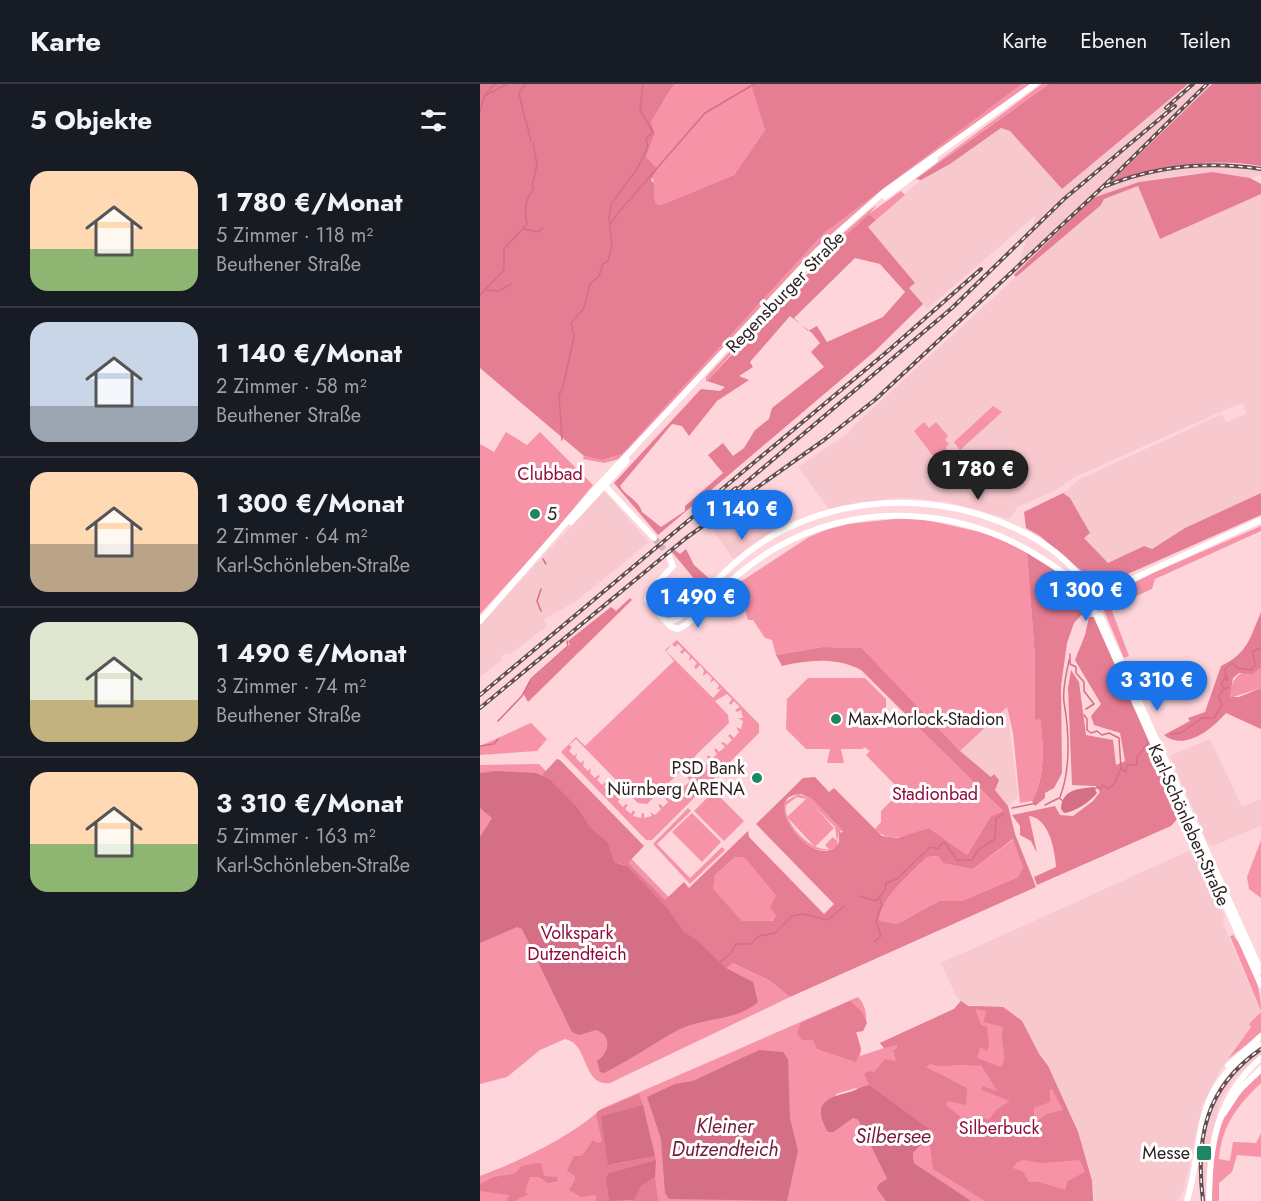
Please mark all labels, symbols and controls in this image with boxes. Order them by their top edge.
text: Karte [30,21,101,62]
text: Karte [1002,26,1047,56]
text: Ebenen [1080,26,1147,56]
text: Teilen [1180,26,1231,56]
text: 5 Objekte [30,101,152,139]
icon: filters [417,104,450,137]
text: 1 780 €/Monat [216,183,403,221]
icon: home [78,195,150,267]
text: 5 Zimmer · 118 m² [216,221,373,250]
street label: Regensburger Straße [720,225,850,359]
text: Beuthener Straße [216,250,361,279]
text: 1 140 €/Monat [216,334,402,372]
icon: home [78,346,150,418]
text: 2 Zimmer · 58 m² [216,372,367,401]
text: Beuthener Straße [216,401,361,430]
pin: 1 780 € [923,450,1033,501]
text: 1 780 € [941,455,1015,484]
park label: Clubbad [517,461,583,487]
text: 1 300 €/Monat [216,484,404,522]
pin: 1 140 € [687,490,797,541]
text: 1 140 € [706,495,778,524]
icon: home [78,496,150,568]
place label: 5 [547,501,557,527]
marker: 5 [528,507,542,521]
text: 2 Zimmer · 64 m² [216,522,368,551]
text: Karl-Schönleben-Straße [216,551,410,580]
pin: 1 300 € [1031,571,1141,622]
text: 1 300 € [1049,576,1123,605]
pin: 1 490 € [643,578,753,629]
text: 1 490 € [660,583,736,612]
text: 1 490 €/Monat [216,634,406,672]
icon: home [78,646,150,718]
pin: 3 310 € [1102,661,1212,712]
text: 3 310 € [1120,666,1194,695]
text: 3 Zimmer · 74 m² [216,672,366,701]
text: Beuthener Straße [216,701,361,730]
place label: Max-Morlock-Stadion [848,706,1005,732]
marker: Max-Morlock-Stadion [829,712,843,726]
street label: Karl-Schönleben-Straße [1142,740,1236,910]
place label: PSD Bank Nürnberg ARENA [607,755,745,802]
marker: PSD Bank Nürnberg ARENA [750,771,764,785]
park label: Stadionbad [892,781,978,807]
text: 3 310 €/Monat [216,784,403,822]
icon: home [78,796,150,868]
text: 5 Zimmer · 163 m² [216,822,376,851]
text: Karl-Schönleben-Straße [216,851,410,880]
park label: Volkspark Dutzendteich [527,920,627,967]
water label: Kleiner Dutzendteich [671,1112,779,1164]
park label: Silberbuck [959,1115,1039,1141]
water label: Silbersee [855,1122,931,1151]
place label: Messe [1142,1140,1190,1166]
marker: Messe [1195,1144,1213,1162]

